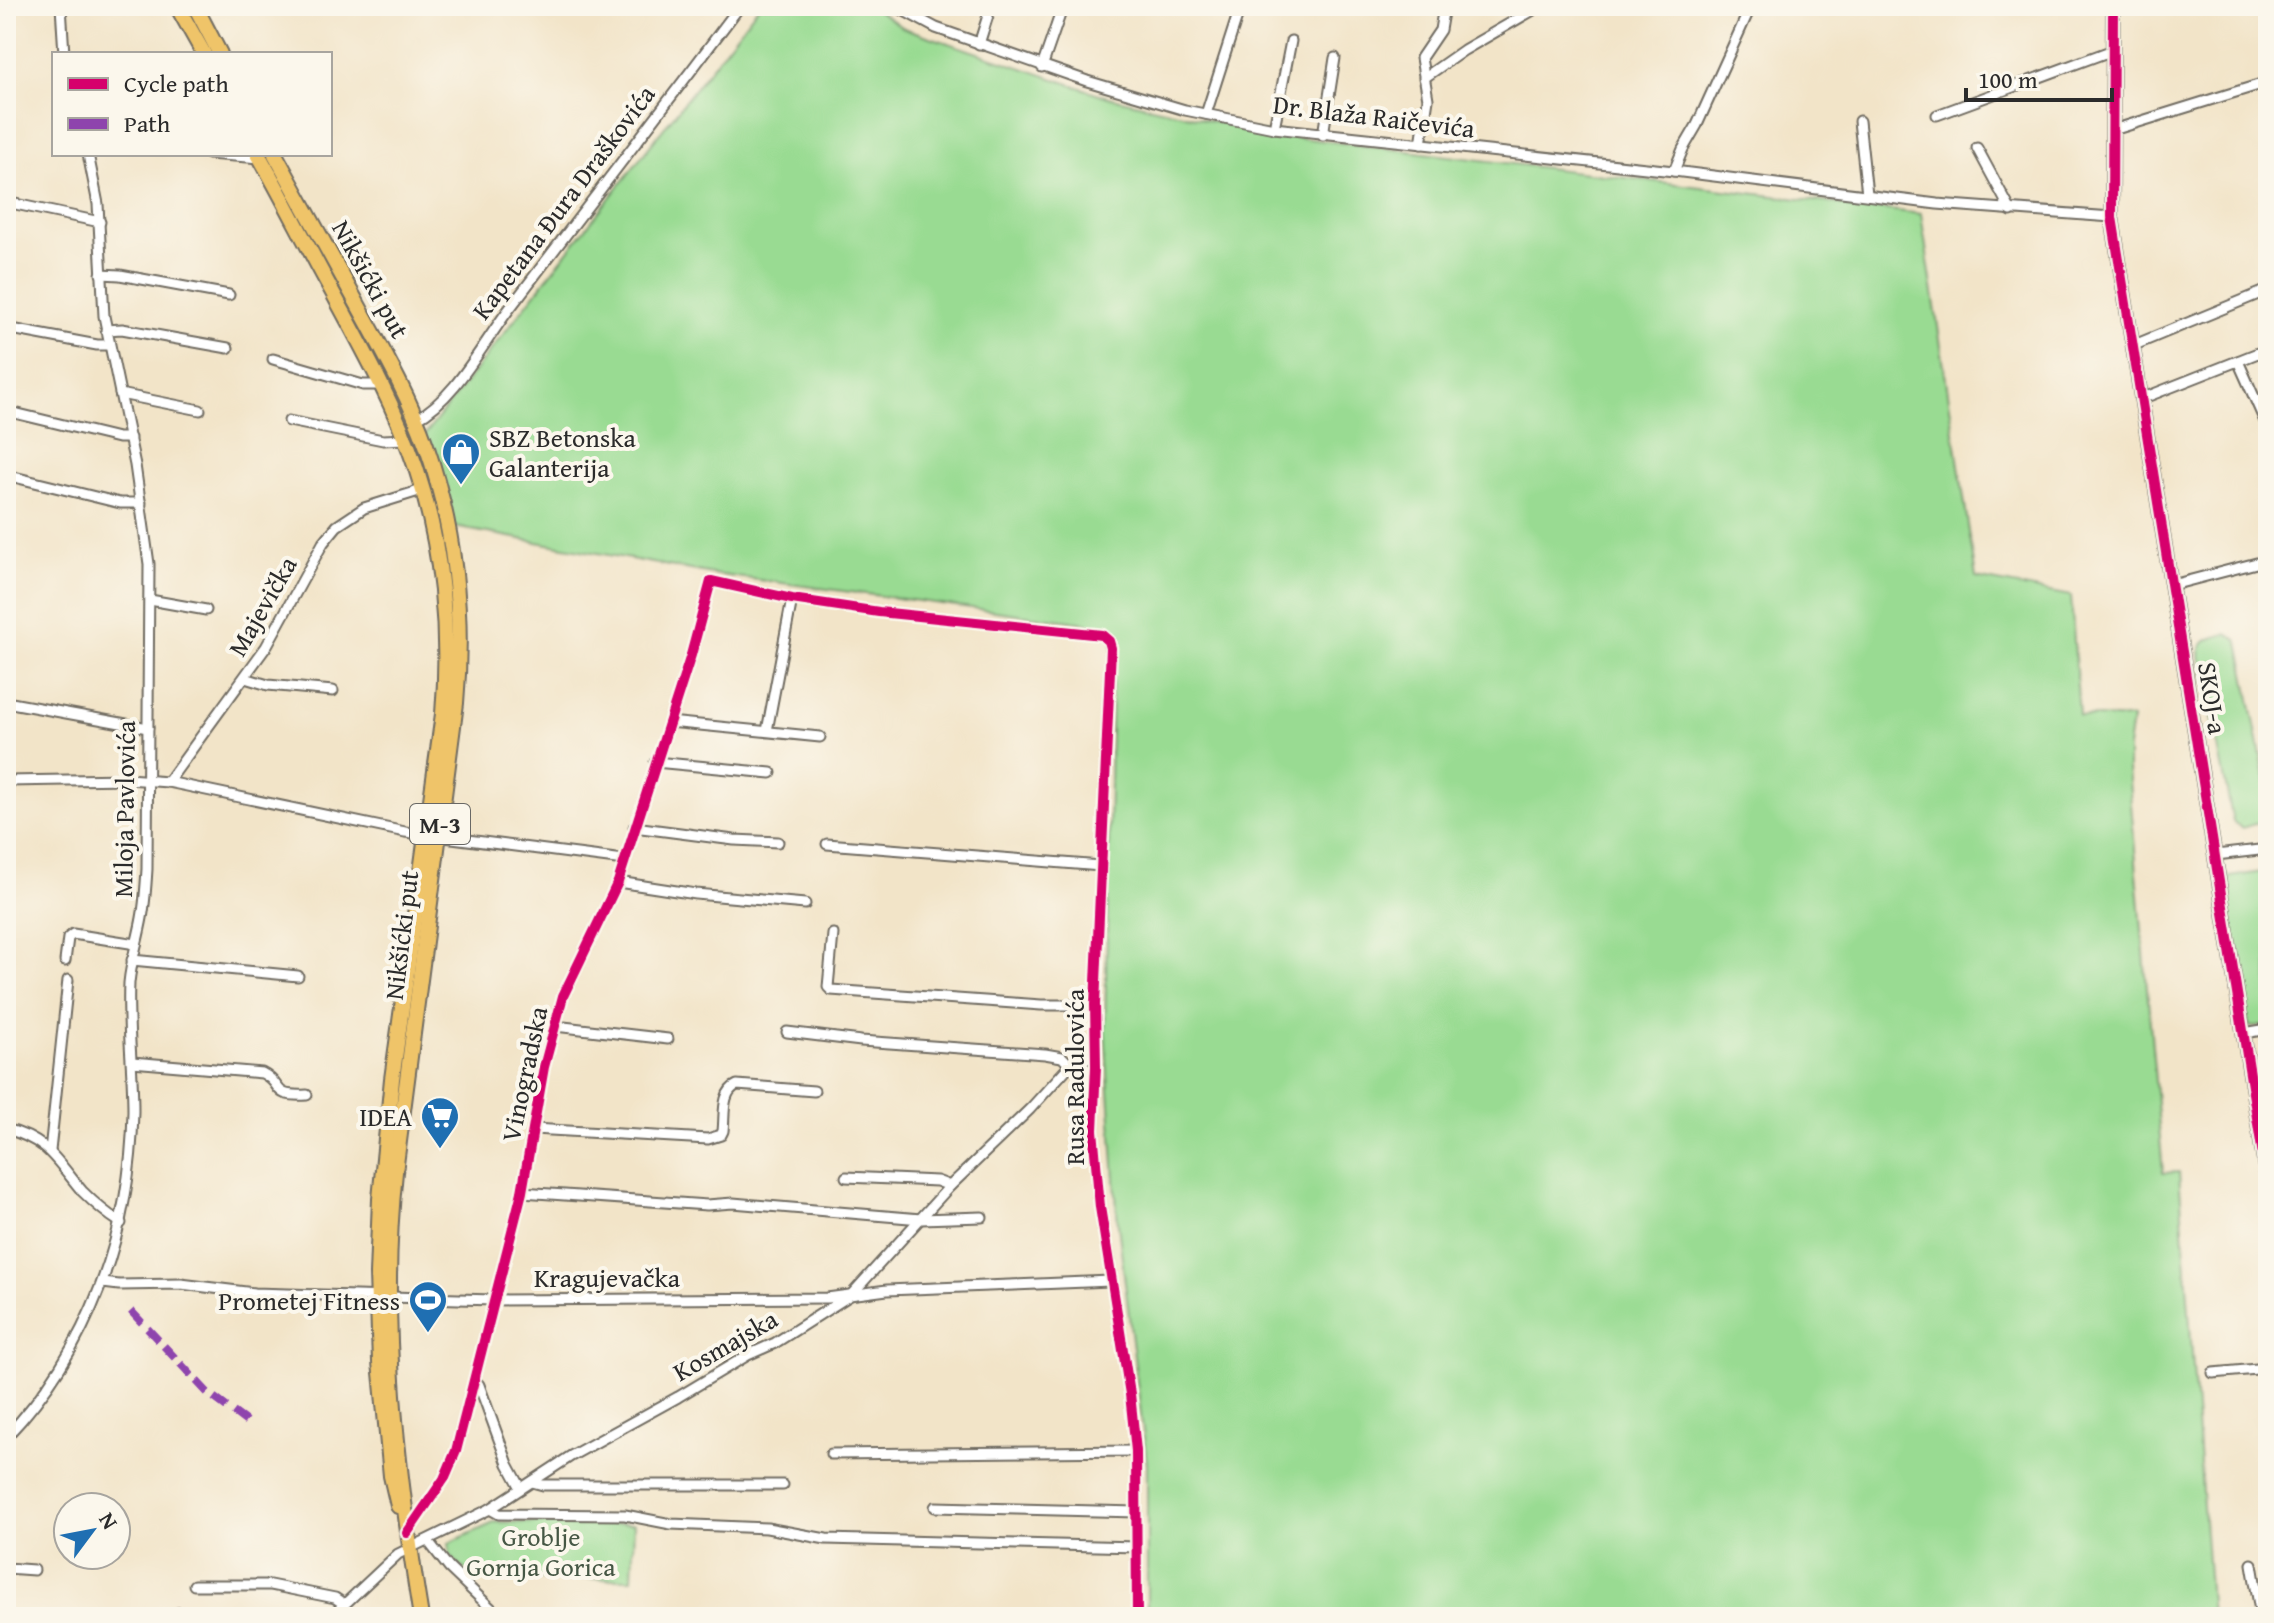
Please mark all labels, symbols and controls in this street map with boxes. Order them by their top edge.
legend [52,52,332,156]
scale bar [1966,52,2112,102]
text: 100 m [1978,62,2038,97]
text: Cycle path [124,66,229,101]
street label: Kapetana Đura Draškovića [462,76,665,327]
street label: Dr. Blaža Raičevića [1271,84,1478,148]
text: Path [124,106,171,141]
street label: Nikšićki put [322,213,420,345]
place label: SBZ Betonska Galanterija [489,418,636,487]
shop icon: SBZ Betonska Galanterija [440,431,482,486]
street label: Majevička [218,548,307,663]
street label: SKOJ-a [2188,659,2238,738]
street label: Miloja Pavlovića [103,719,145,898]
road number: M-3 [410,804,470,844]
street label: Nikšićki put [374,868,428,1002]
street label: Rusa Radulovića [1055,988,1094,1165]
street label: Vinogradska [491,1002,558,1145]
supermarket icon: IDEA [419,1095,461,1150]
place label: IDEA [359,1097,412,1136]
street label: Kragujevačka [534,1258,681,1297]
sports icon: Prometej Fitness [407,1279,449,1334]
place label: Prometej Fitness [218,1281,400,1320]
street label: Kosmajska [665,1299,785,1391]
north arrow [52,1491,132,1571]
text: N [91,1506,127,1535]
park label: Groblje Gornja Gorica [466,1517,616,1586]

